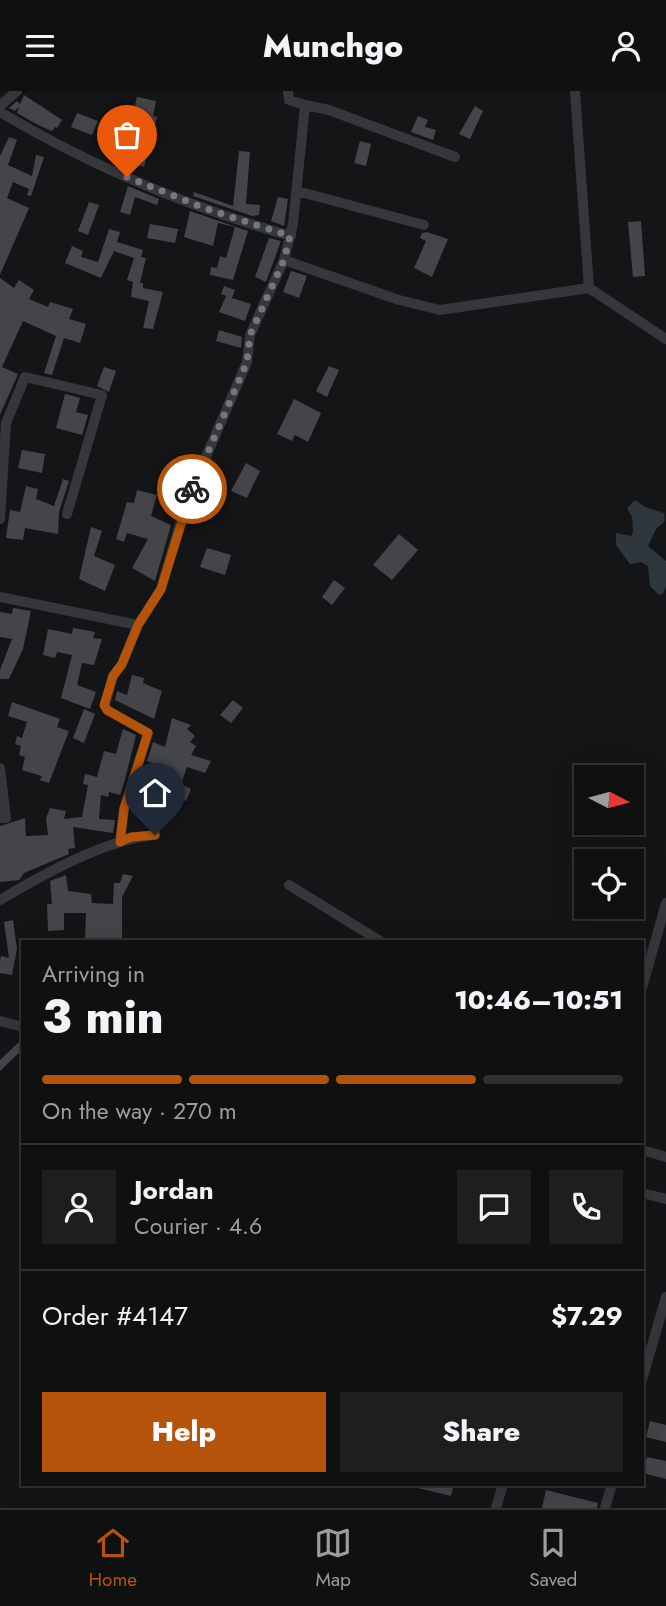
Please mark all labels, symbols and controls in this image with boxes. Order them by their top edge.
text: Munchgo [263,23,403,69]
icon: menu [21,27,59,65]
icon: person [607,27,645,65]
pin [97,105,157,177]
icon: bag [108,116,146,154]
courier [157,454,227,524]
icon: bike [173,470,211,508]
pin [125,763,185,835]
north arrow [574,765,644,835]
map controls [574,765,644,919]
icon: home [136,774,174,812]
button: locate [574,849,644,919]
text: Arriving in [42,957,145,991]
text: 10:46–10:51 [454,981,623,1019]
text: 3 min [42,984,164,1050]
text: On the way · 270 m [42,1094,237,1128]
button: person [42,1170,116,1244]
button: chat [457,1170,531,1244]
button: phone [549,1170,623,1244]
text: Jordan [134,1171,214,1209]
text: Courier · 4.6 [134,1209,262,1243]
text: Order #4147 [42,1297,188,1335]
text: $7.29 [551,1297,623,1335]
button: Help [42,1392,326,1472]
button: Share [340,1392,623,1472]
tab: Home [89,1524,137,1593]
tab: Map [314,1524,352,1593]
tab: Saved [529,1524,577,1593]

